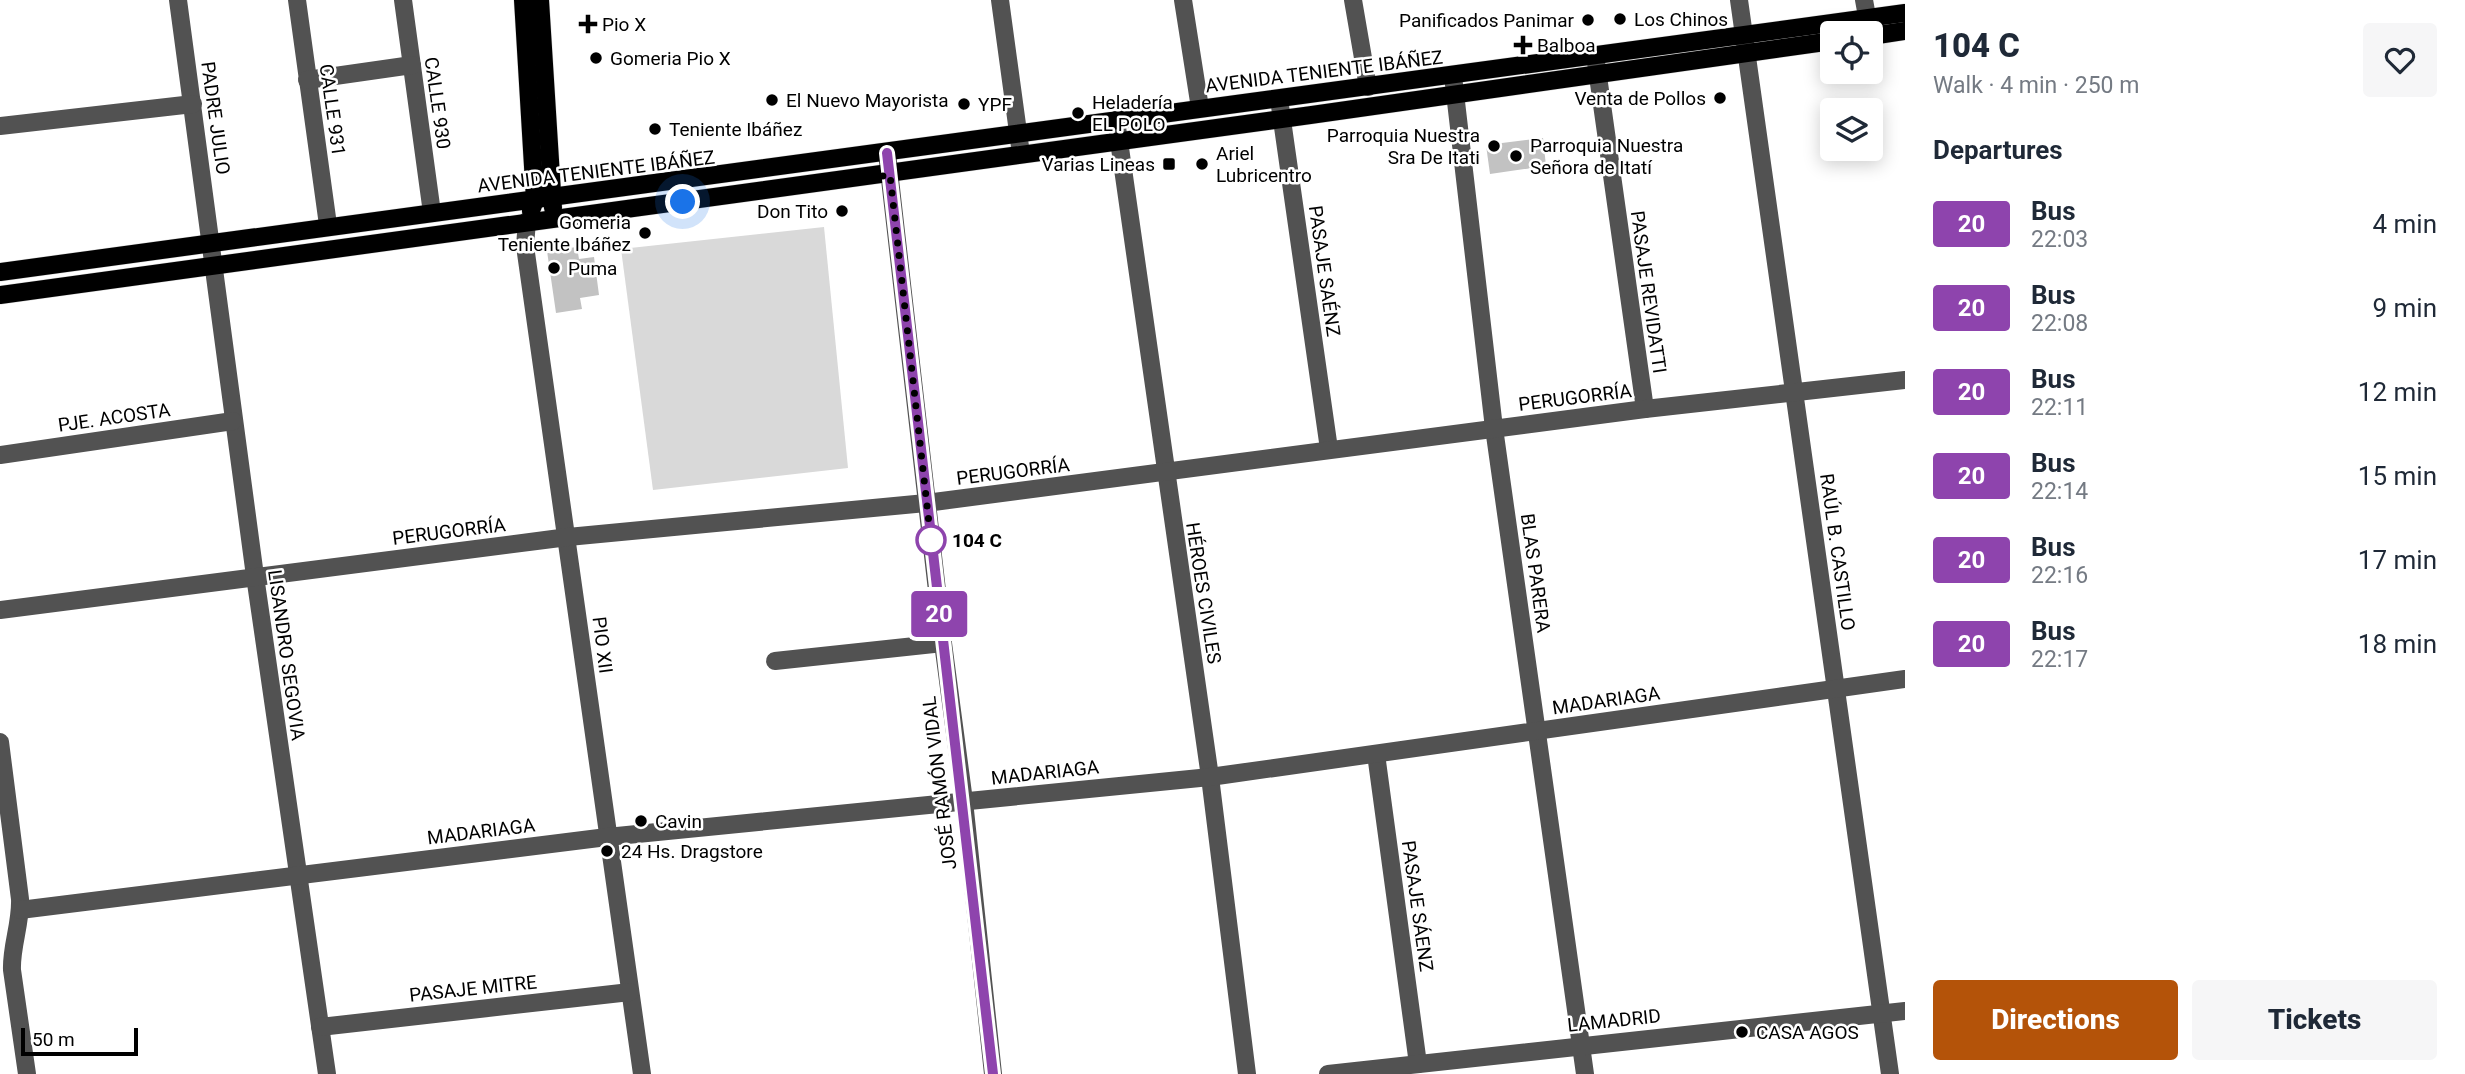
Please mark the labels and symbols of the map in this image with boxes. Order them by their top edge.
place label: Los Chinos [1634,8,1728,31]
place label: Panificados Panimar [1399,9,1575,32]
marker: Los Chinos [1612,11,1628,27]
marker: Panificados Panimar [1580,12,1596,28]
place label: Pio X [602,13,646,36]
marker: Pio X [580,16,596,32]
place label: Balboa [1537,34,1596,57]
marker: Balboa [1515,37,1531,53]
street label: AVENIDA TENIENTE IBÁÑEZ [1204,46,1444,97]
place label: Gomeria Pio X [610,47,731,70]
marker: Gomeria Pio X [588,50,604,66]
street label: CALLE 930 [420,56,455,151]
street label: PADRE JULIO [196,60,235,176]
street label: CALLE 931 [315,63,350,158]
place label: Venta de Pollos [1574,87,1706,110]
place label: El Nuevo Mayorista [786,89,949,112]
marker: Venta de Pollos [1712,90,1728,106]
place label: Heladería EL POLO [1092,91,1173,136]
marker: El Nuevo Mayorista [764,92,780,108]
place label: YPF [978,93,1012,116]
marker: YPF [956,96,972,112]
marker: Heladería EL POLO [1070,105,1086,121]
place label: Teniente Ibáñez [669,118,802,141]
marker: Teniente Ibáñez [647,121,663,137]
place label: Parroquia Nuestra Sra De Itati [1327,124,1480,169]
place label: Parroquia Nuestra Señora de Itatí [1530,134,1683,179]
marker: Parroquia Nuestra Sra De Itati [1486,138,1502,154]
place label: Ariel Lubricentro [1216,142,1312,187]
street label: AVENIDA TENIENTE IBÁÑEZ [476,146,716,197]
marker: Parroquia Nuestra Señora de Itatí [1508,148,1524,164]
place label: Varias Lineas [1042,153,1155,176]
marker: Varias Lineas [1161,156,1177,172]
marker: Ariel Lubricentro [1194,156,1210,172]
your location [665,184,700,219]
place label: Don Tito [757,200,828,223]
marker: Don Tito [834,203,850,219]
street label: PASAJE SAÉNZ [1304,204,1345,338]
street label: PASAJE REVIDATTI [1626,209,1671,375]
place label: Gomeria Teniente Ibáñez [498,211,631,256]
marker: Gomeria Teniente Ibáñez [637,225,653,241]
place label: Puma [568,257,617,280]
marker: Puma [546,260,562,276]
street label: PERUGORRÍA [1517,379,1634,416]
street label: PJE. ACOSTA [56,398,172,437]
street label: PERUGORRÍA [955,453,1072,490]
street label: RAÚL B. CASTILLO [1815,472,1860,632]
street label: BLAS PARERA [1516,512,1555,635]
street label: PERUGORRÍA [391,513,508,550]
street label: HÉROES CIVILES [1181,521,1226,666]
marker: 104 C [916,525,946,555]
place label: 104 C [952,529,1002,552]
street label: LISANDRO SEGOVIA [263,568,310,743]
line badge: 20 [908,591,970,637]
street label: PIO XII [588,615,617,675]
street label: MADARIAGA [1551,681,1662,719]
street label: JOSÉ RAMÓN VIDAL [917,695,962,871]
street label: MADARIAGA [990,755,1101,790]
place label: Cavin [655,810,702,833]
street label: MADARIAGA [426,813,537,850]
marker: Cavin [633,813,649,829]
street label: PASAJE SÁENZ [1397,839,1438,973]
place label: 24 Hs. Dragstore [621,840,763,863]
marker: 24 Hs. Dragstore [599,843,615,859]
street label: PASAJE MITRE [408,970,538,1007]
street label: LAMADRID [1566,1004,1662,1037]
place label: CASA AGOS [1756,1021,1859,1044]
marker: CASA AGOS [1734,1024,1750,1040]
scale bar [21,1025,138,1057]

